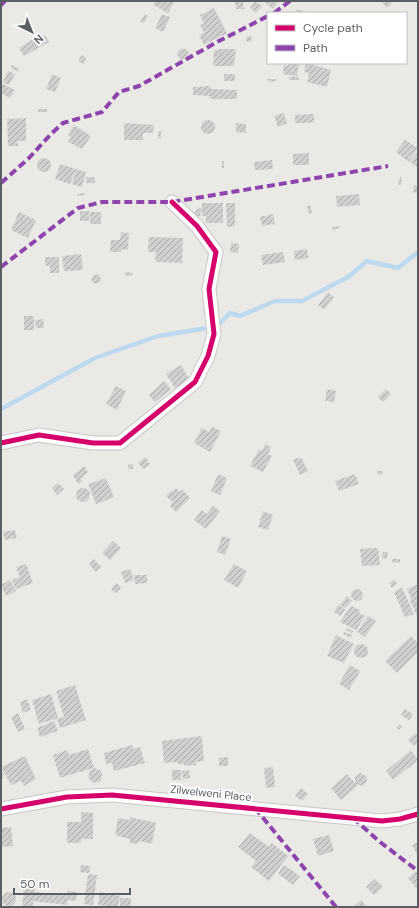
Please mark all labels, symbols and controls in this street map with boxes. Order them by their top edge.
north arrow [12,12,52,52]
legend [267,12,407,64]
text: Cycle path [303,20,363,36]
text: N [31,31,47,47]
text: Path [303,40,328,56]
street label: Zilwelweni Place [170,782,252,804]
scale bar [14,870,130,896]
text: 50 m [20,876,49,892]

